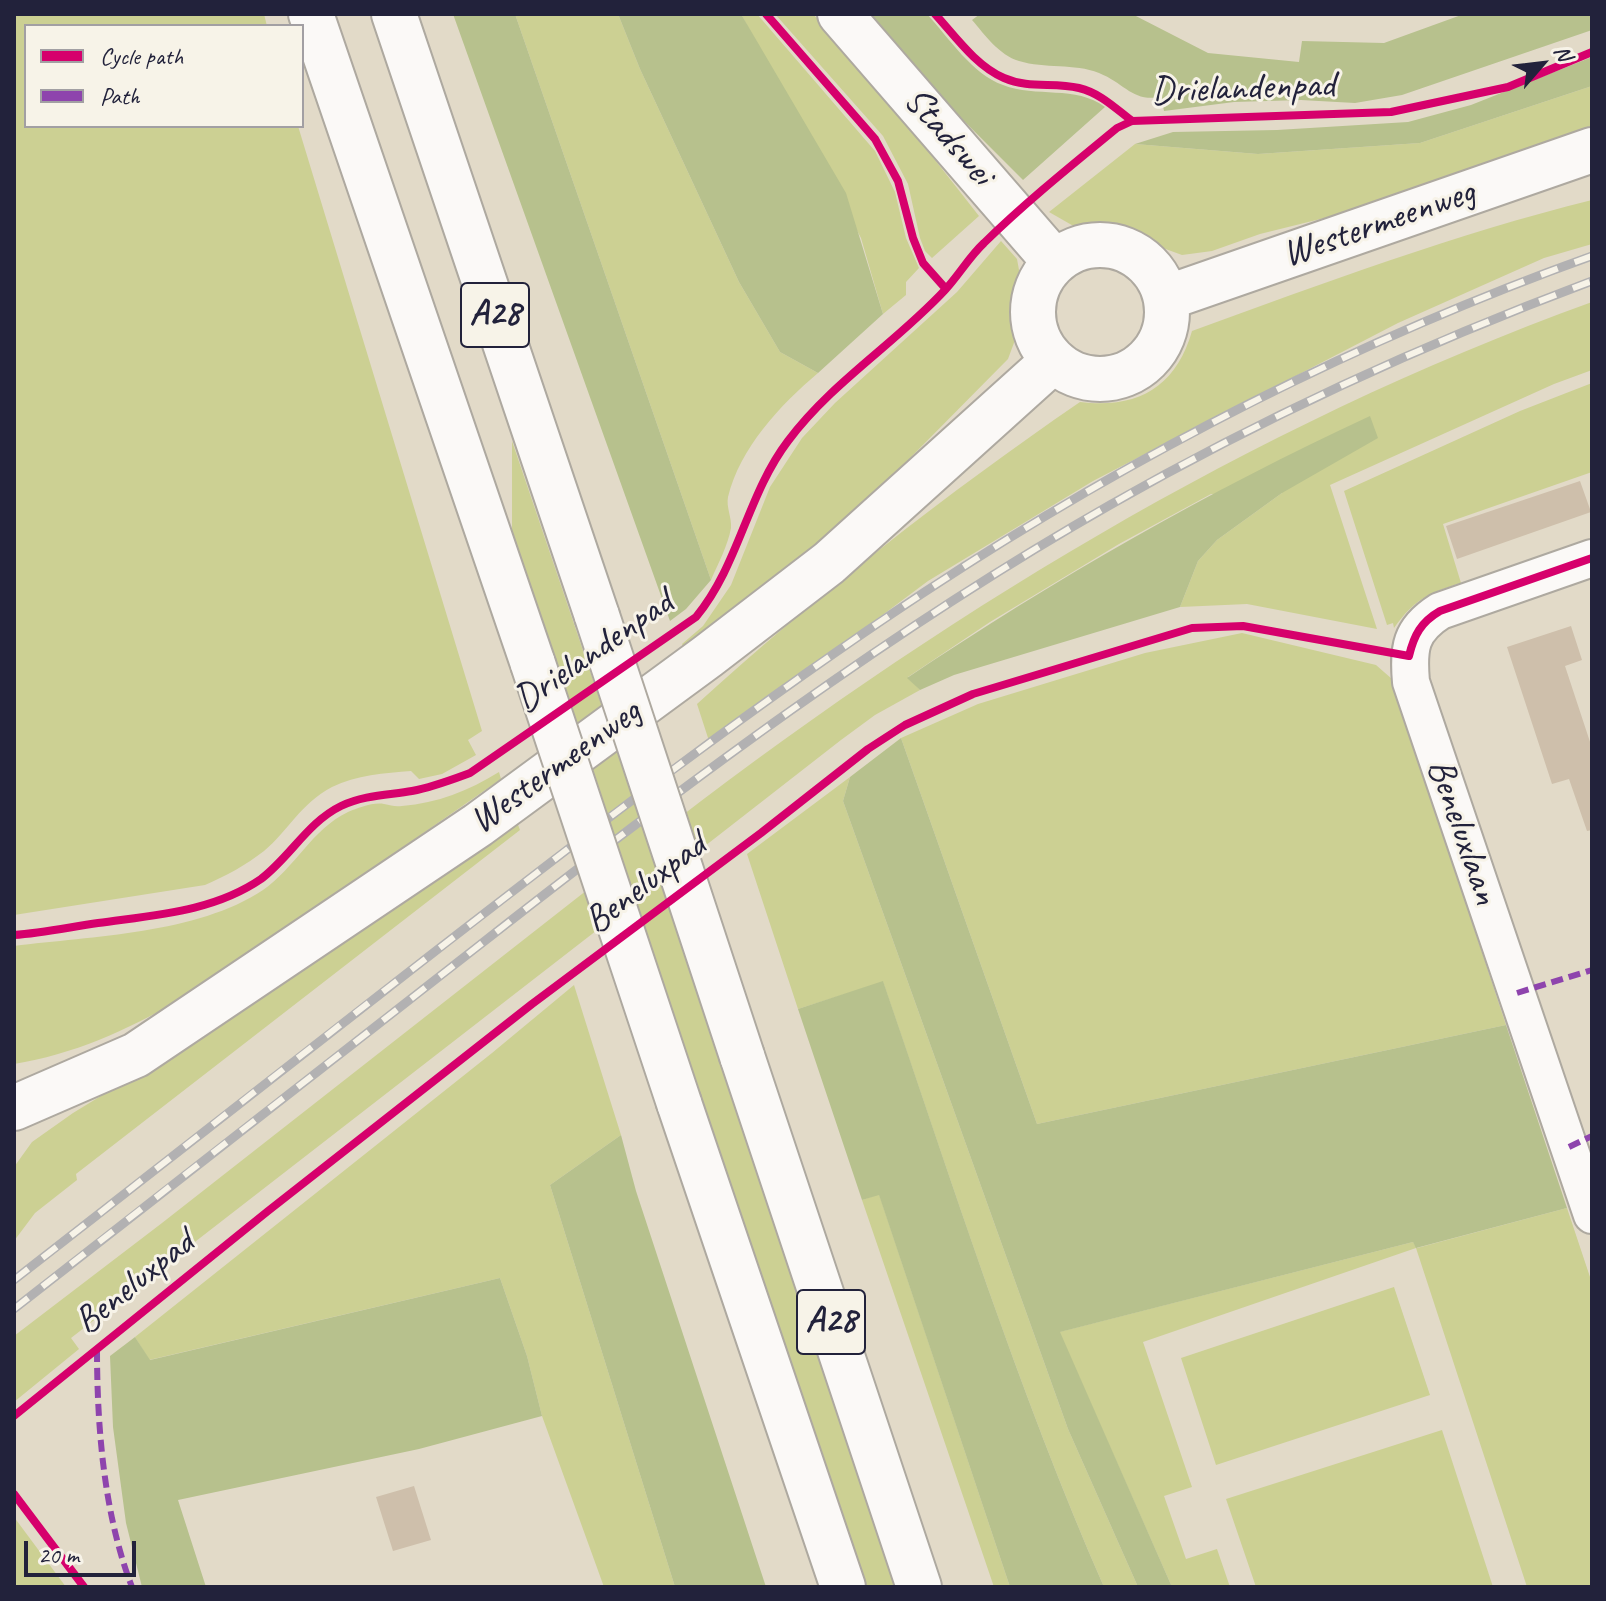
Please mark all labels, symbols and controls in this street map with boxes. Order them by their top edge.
legend [24,24,304,128]
north arrow [1502,24,1582,104]
text: N [1548,40,1579,65]
text: Cycle path [100,41,183,71]
street label: Drielandenpad [1150,63,1336,115]
street label: Stadswei [893,78,1003,196]
text: Path [100,81,140,111]
street label: Westermeenweg [1277,170,1481,278]
road number: A28 [461,283,529,347]
street label: Drielandenpad [506,581,682,723]
street label: Westermeenweg [462,690,650,844]
street label: Beneluxlaan [1416,753,1508,911]
street label: Beneluxpad [576,823,716,945]
street label: Beneluxpad [66,1221,204,1345]
road number: A28 [797,1290,865,1354]
scale bar [28,1525,140,1575]
text: 20 m [38,1540,79,1570]

